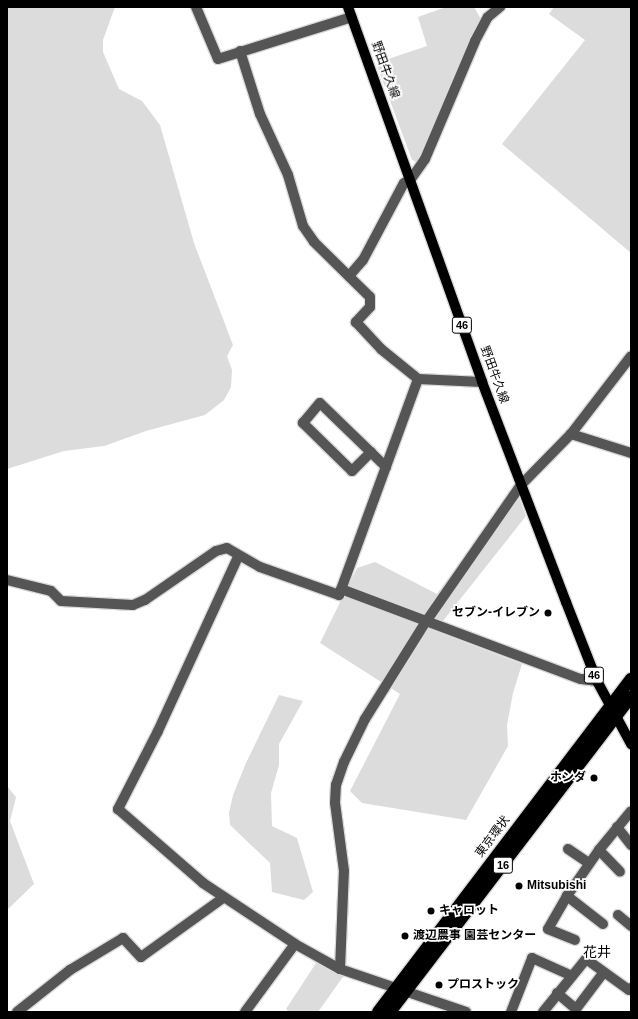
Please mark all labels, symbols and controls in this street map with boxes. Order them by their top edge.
street label: 野田牛久線 [368,39,402,101]
road number: 46 [451,316,473,334]
street label: 野田牛久線 [477,344,511,406]
place label: セブン-イレブン [452,606,540,620]
marker: セブン-イレブン [543,608,553,618]
road number: 46 [583,666,605,684]
place label: ホンダ [550,771,586,785]
marker: ホンダ [589,773,599,783]
street label: 東京環状 [473,813,513,861]
road number: 16 [492,856,514,874]
place label: Mitsubishi [527,879,586,893]
marker: Mitsubishi [514,881,524,891]
place label: キャロット [439,904,499,918]
marker: キャロット [426,906,436,916]
place label: 渡辺農事 園芸センター [413,929,536,943]
marker: 渡辺農事 園芸センター [400,931,410,941]
district label: 花井 [583,944,611,960]
place label: プロストック [447,978,519,992]
marker: プロストック [434,980,444,990]

